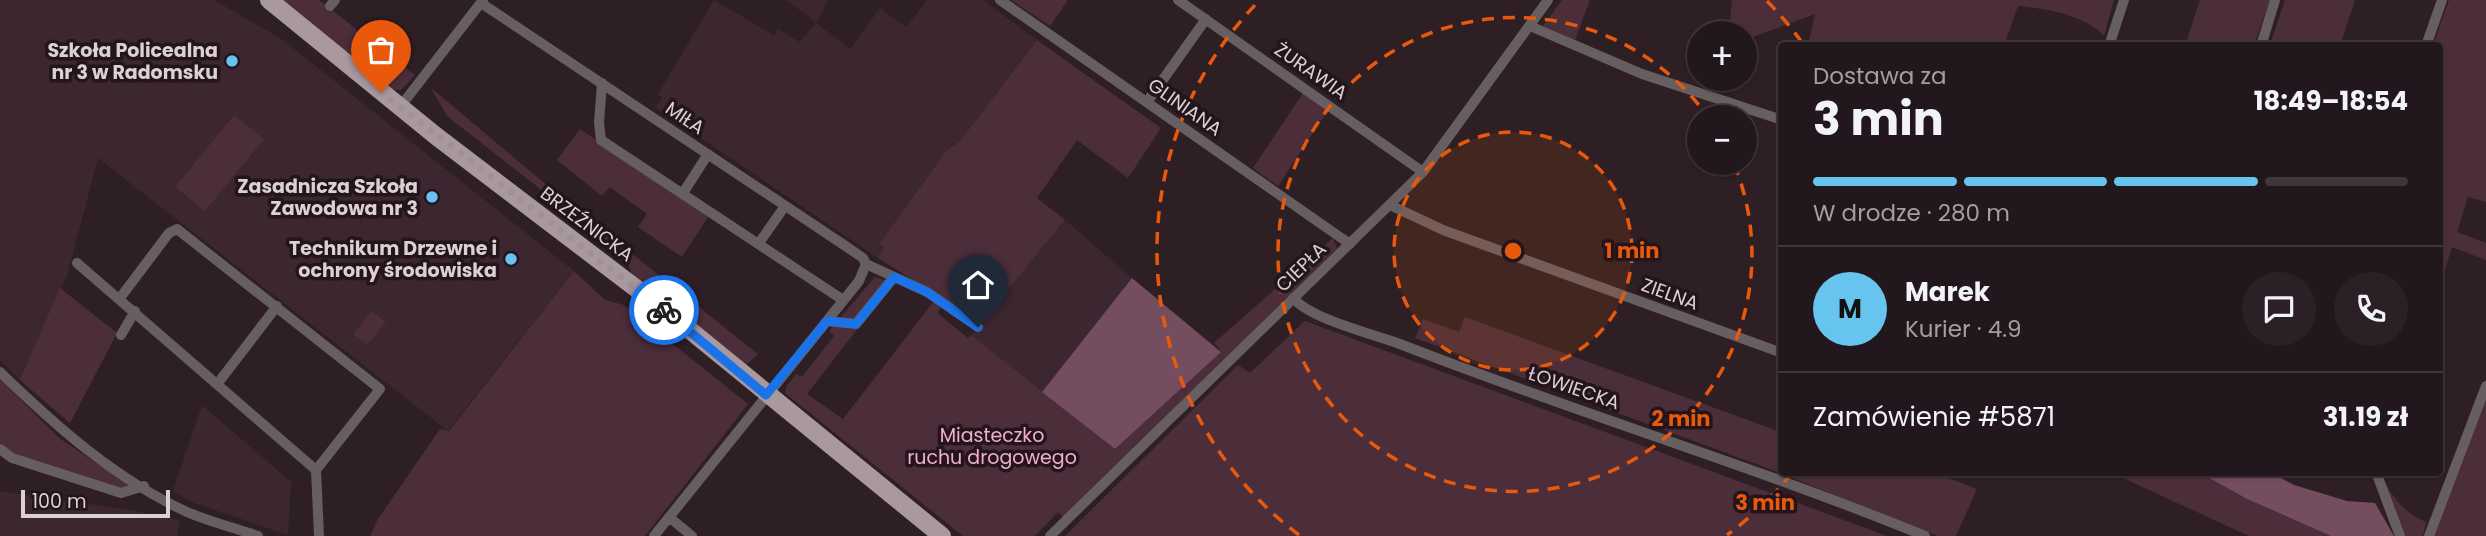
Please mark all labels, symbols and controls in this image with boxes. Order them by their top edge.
pin [351,20,411,92]
map controls [1687,21,1757,175]
button: + [1687,21,1757,91]
icon: bag [362,31,400,69]
street label: ŻURAWIA [1269,36,1353,106]
place label: Szkoła Policealna nr 3 w Radomsku [47,37,218,86]
marker: Szkoła Policealna nr 3 w Radomsku [224,53,240,69]
text: Dostawa za [1813,60,1946,92]
street label: GLINIANA [1143,72,1228,142]
text: 18:49–18:54 [2254,83,2408,119]
text: 3 min [1813,87,1944,151]
street label: MIŁA [660,95,710,141]
button: − [1687,105,1757,175]
place label: Zasadnicza Szkoła Zawodowa nr 3 [237,173,418,222]
street label: BRZEŹNICKA [535,180,639,268]
marker: Zasadnicza Szkoła Zawodowa nr 3 [424,189,440,205]
text: W drodze · 280 m [1813,197,2010,229]
place label: Technikum Drzewne i ochrony środowiska [289,235,497,284]
street label: CIEPŁA [1270,236,1333,298]
text: 1 min [1605,236,1659,265]
centre of rings [1501,239,1525,263]
marker: Technikum Drzewne i ochrony środowiska [503,251,519,267]
pin [948,255,1008,327]
icon: home [959,266,997,304]
street label: ZIELNA [1638,271,1703,317]
button: chat [2242,272,2316,346]
button: phone [2334,272,2408,346]
text: Marek [1905,274,1990,310]
courier [629,275,699,345]
icon: bike [645,291,683,329]
text: M [1838,291,1862,327]
text: Kurier · 4.9 [1905,313,2022,345]
street label: ŁOWIECKA [1525,360,1624,416]
text: Zamówienie #5871 [1813,399,2055,435]
text: 31.19 zł [2323,399,2408,435]
text: 2 min [1651,404,1711,433]
park label: Miasteczko ruchu drogowego [907,422,1077,471]
scale bar [21,487,170,519]
text: 100 m [32,488,87,515]
text: 3 min [1735,488,1795,517]

